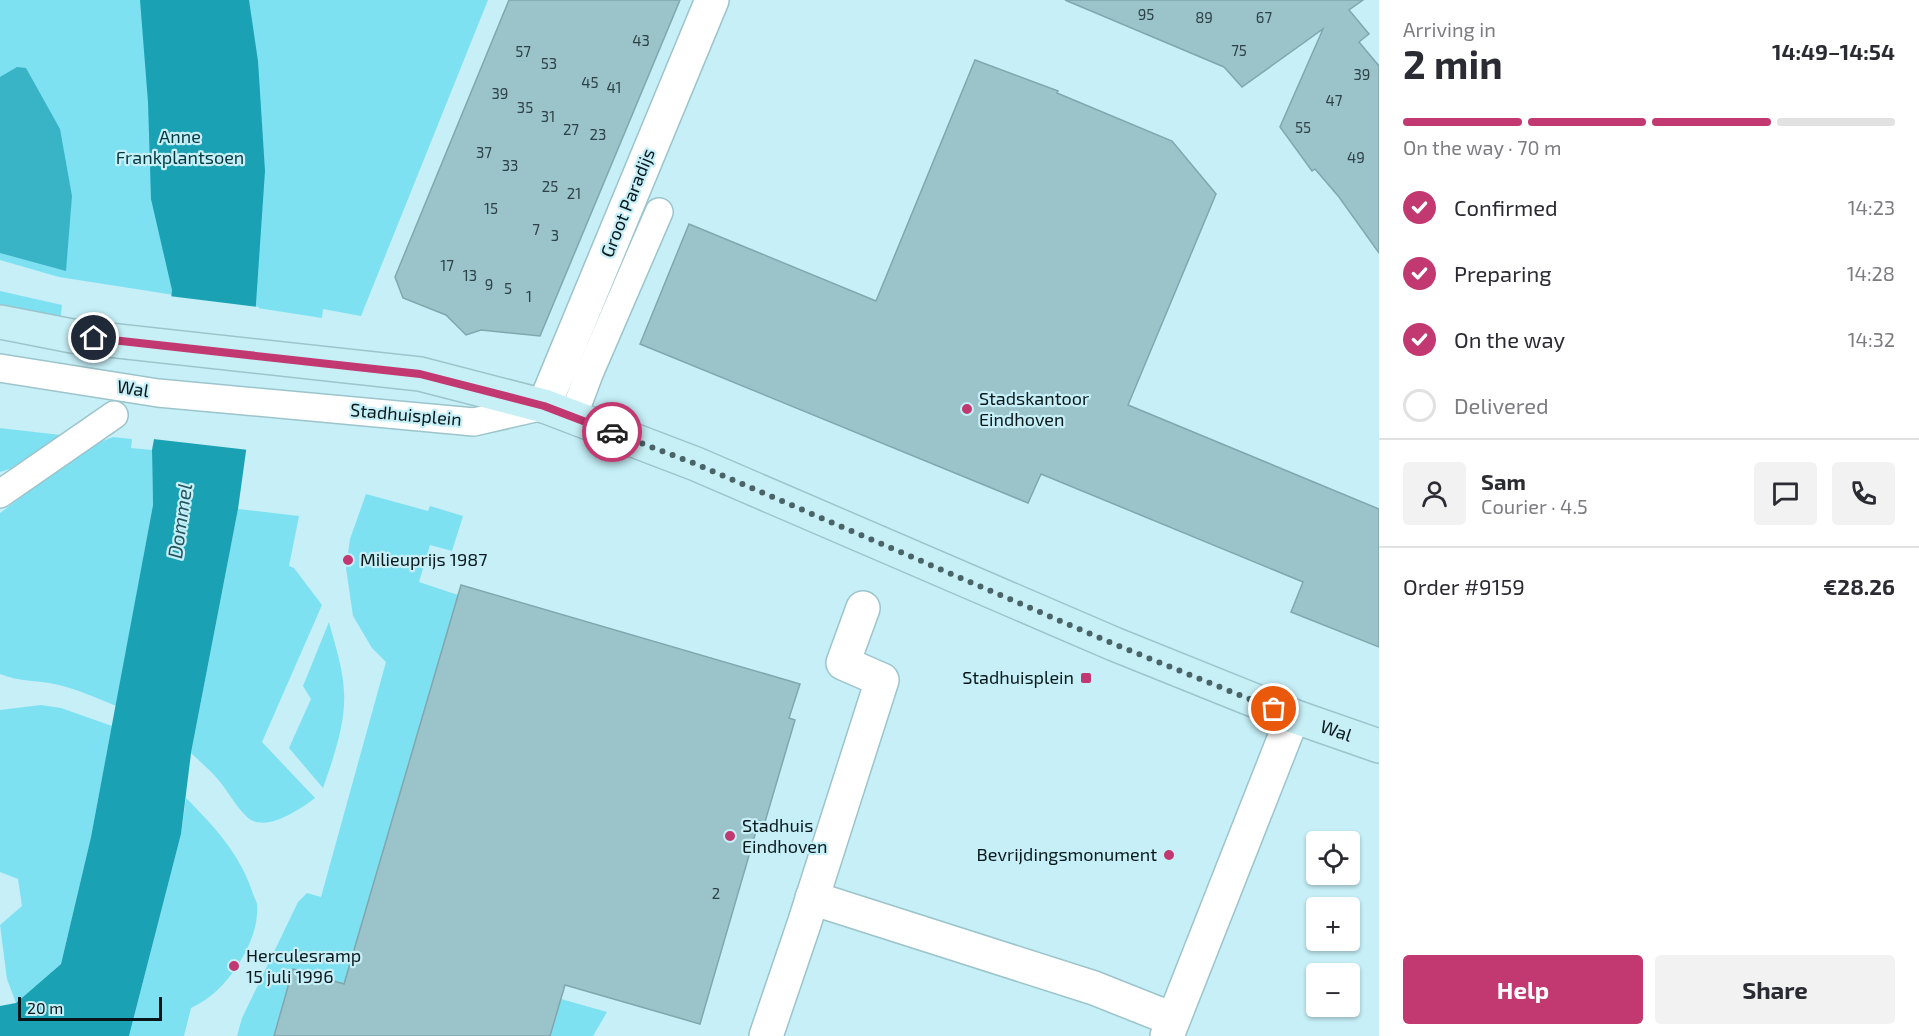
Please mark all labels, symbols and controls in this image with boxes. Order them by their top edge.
house number: 95 [1138,5,1154,23]
house number: 89 [1195,8,1213,26]
house number: 67 [1256,8,1272,26]
text: Arriving in [1403,17,1496,41]
house number: 43 [632,31,650,49]
text: 14:49–14:54 [1772,38,1895,64]
text: 2 min [1403,40,1503,87]
house number: 75 [1231,41,1247,59]
house number: 57 [515,42,531,60]
house number: 53 [541,54,557,72]
house number: 39 [1354,65,1370,83]
house number: 45 [581,73,599,91]
house number: 41 [606,78,622,96]
house number: 39 [492,84,508,102]
house number: 47 [1326,91,1343,109]
house number: 35 [517,98,533,116]
house number: 31 [541,107,555,125]
house number: 55 [1295,118,1311,136]
house number: 27 [563,120,579,138]
park label: Anne Frankplantsoen [116,125,244,168]
house number: 23 [590,125,606,143]
text: On the way · 70 m [1403,135,1562,159]
house number: 37 [476,143,492,161]
street label: Groot Paradijs [595,145,659,260]
house number: 49 [1347,148,1365,166]
house number: 33 [502,156,518,174]
house number: 25 [542,177,558,195]
house number: 21 [567,184,581,202]
icon: check [1403,191,1436,224]
text: Confirmed [1454,194,1558,220]
text: 14:23 [1848,195,1895,219]
house number: 15 [484,199,498,217]
house number: 7 [532,220,540,238]
house number: 3 [551,226,559,244]
house number: 17 [440,256,454,274]
icon: check [1403,257,1436,290]
text: Preparing [1454,260,1552,286]
text: 14:28 [1847,261,1895,285]
house number: 13 [463,266,477,284]
house number: 9 [485,275,493,293]
house number: 5 [504,279,512,297]
house number: 1 [526,287,532,305]
pin [68,312,119,363]
icon: home [77,321,110,354]
icon: check [1403,323,1436,356]
text: On the way [1454,326,1565,352]
text: 14:32 [1848,327,1895,351]
street label: Wal [116,375,151,401]
place label: Stadskantoor Eindhoven [979,387,1089,430]
text: Delivered [1454,392,1549,418]
street label: Stadhuisplein [349,398,463,430]
courier [582,402,642,462]
marker: Stadskantoor Eindhoven [960,402,974,416]
icon: car [596,416,629,449]
button: person [1403,462,1466,525]
button: chat [1754,462,1817,525]
button: phone [1832,462,1895,525]
text: Sam [1481,468,1526,494]
water label: Dommel [162,482,196,560]
text: Courier · 4.5 [1481,494,1588,518]
place label: Milieuprijs 1987 [360,548,487,570]
marker: Milieuprijs 1987 [341,553,355,567]
text: Order #9159 [1403,573,1525,599]
text: €28.26 [1823,573,1895,599]
place label: Stadhuisplein [962,666,1074,688]
marker: Stadhuisplein [1079,671,1093,685]
pin [1248,683,1299,734]
icon: bag [1257,692,1290,725]
street label: Wal [1318,714,1356,746]
place label: Stadhuis Eindhoven [742,814,827,857]
marker: Stadhuis Eindhoven [723,829,737,843]
map controls [1306,831,1360,1017]
button: locate [1306,831,1360,885]
place label: Bevrijdingsmonument [977,843,1157,865]
marker: Bevrijdingsmonument [1162,848,1176,862]
house number: 2 [712,884,720,902]
button: + [1306,897,1360,951]
place label: Herculesramp 15 juli 1996 [246,944,361,987]
button: Help [1403,955,1643,1024]
button: Share [1655,955,1895,1024]
marker: Herculesramp 15 juli 1996 [227,959,241,973]
button: − [1306,963,1360,1017]
scale bar [18,994,162,1022]
text: 20 m [27,998,63,1017]

